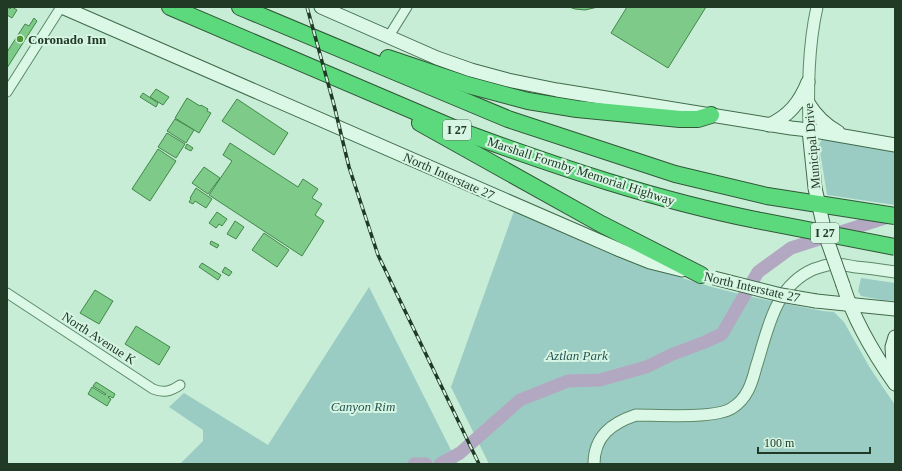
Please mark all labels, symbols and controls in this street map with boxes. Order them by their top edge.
place label: Coronado Inn [28,32,107,47]
marker: Coronado Inn [15,34,25,44]
street label: Municipal Drive [801,102,823,190]
road number: I 27 [443,120,471,140]
street label: Marshall Formby Memorial Highway [485,134,677,209]
street label: North Interstate 27 [401,149,497,203]
road number: I 27 [811,223,839,243]
street label: North Interstate 27 [702,269,802,305]
street label: North Avenue K [59,309,139,368]
park label: Aztlan Park [545,348,608,363]
park label: Canyon Rim [331,399,395,414]
scale bar [758,429,870,455]
text: 100 m [764,436,795,450]

